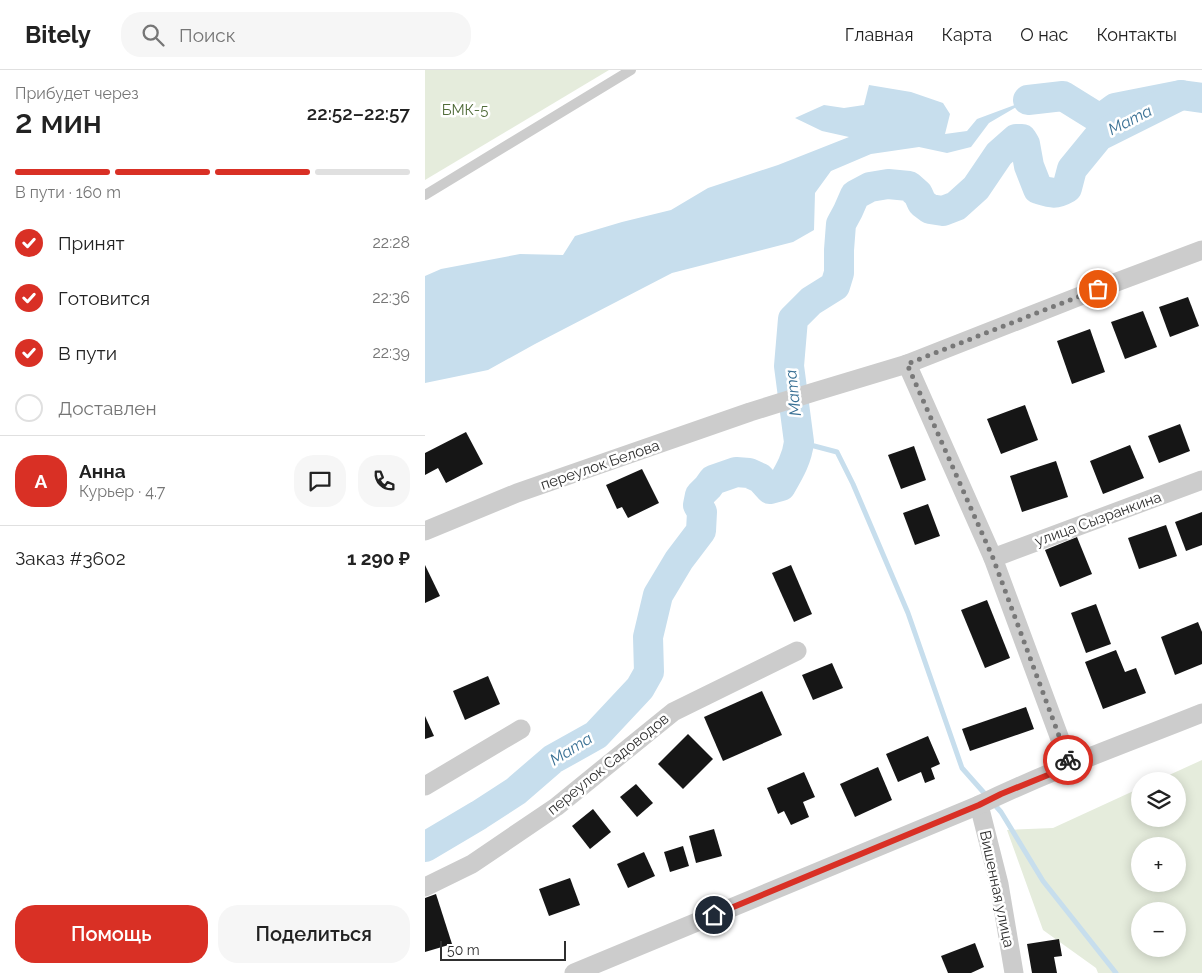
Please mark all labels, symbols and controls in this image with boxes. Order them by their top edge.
search box [121,12,471,57]
text: Bitely [25,20,91,49]
icon: search [139,21,167,49]
text: Поиск [179,24,236,46]
text: Главная [845,24,913,45]
text: Карта [941,24,992,45]
text: О нас [1020,24,1068,45]
text: Контакты [1096,24,1177,45]
text: Прибудет через [15,84,139,103]
park label: БМК-5 [442,101,488,119]
water label: Мата [1105,101,1155,139]
text: 22:52–22:57 [307,102,410,124]
text: 2 мин [15,103,102,140]
text: В пути · 160 m [15,183,121,202]
icon: check [15,229,43,257]
text: Принят [58,232,125,254]
text: 22:28 [372,233,410,252]
pin [1077,268,1119,310]
icon: bag [1084,275,1112,303]
icon: check [15,284,43,312]
text: Готовится [58,287,150,309]
text: 22:36 [372,288,410,307]
icon: check [15,339,43,367]
text: В пути [58,342,117,364]
text: 22:39 [372,343,410,362]
water label: Мата [781,368,805,417]
text: Доставлен [58,397,157,419]
street label: переулок Белова [538,436,662,494]
button: chat [294,455,346,507]
button: phone [358,455,410,507]
text: Анна [79,460,126,482]
text: А [35,470,47,492]
text: Курьер · 4.7 [79,482,165,501]
street label: улица Сызранкина [1032,488,1164,550]
text: Заказ #3602 [15,547,126,569]
text: 1 290 ₽ [347,547,410,569]
street label: переулок Садоводов [544,709,672,819]
water label: Мата [546,728,596,769]
courier [1043,735,1093,785]
icon: bike [1054,746,1082,774]
map controls [1131,772,1186,957]
button: layers [1131,772,1186,827]
street label: Вишенная улица [976,829,1018,949]
button: + [1131,837,1186,892]
pin [693,894,735,936]
icon: home [700,901,728,929]
button: − [1131,902,1186,957]
button: Помощь [15,905,208,963]
button: Поделиться [218,905,410,963]
scale bar [440,938,566,961]
text: 50 m [447,942,480,958]

